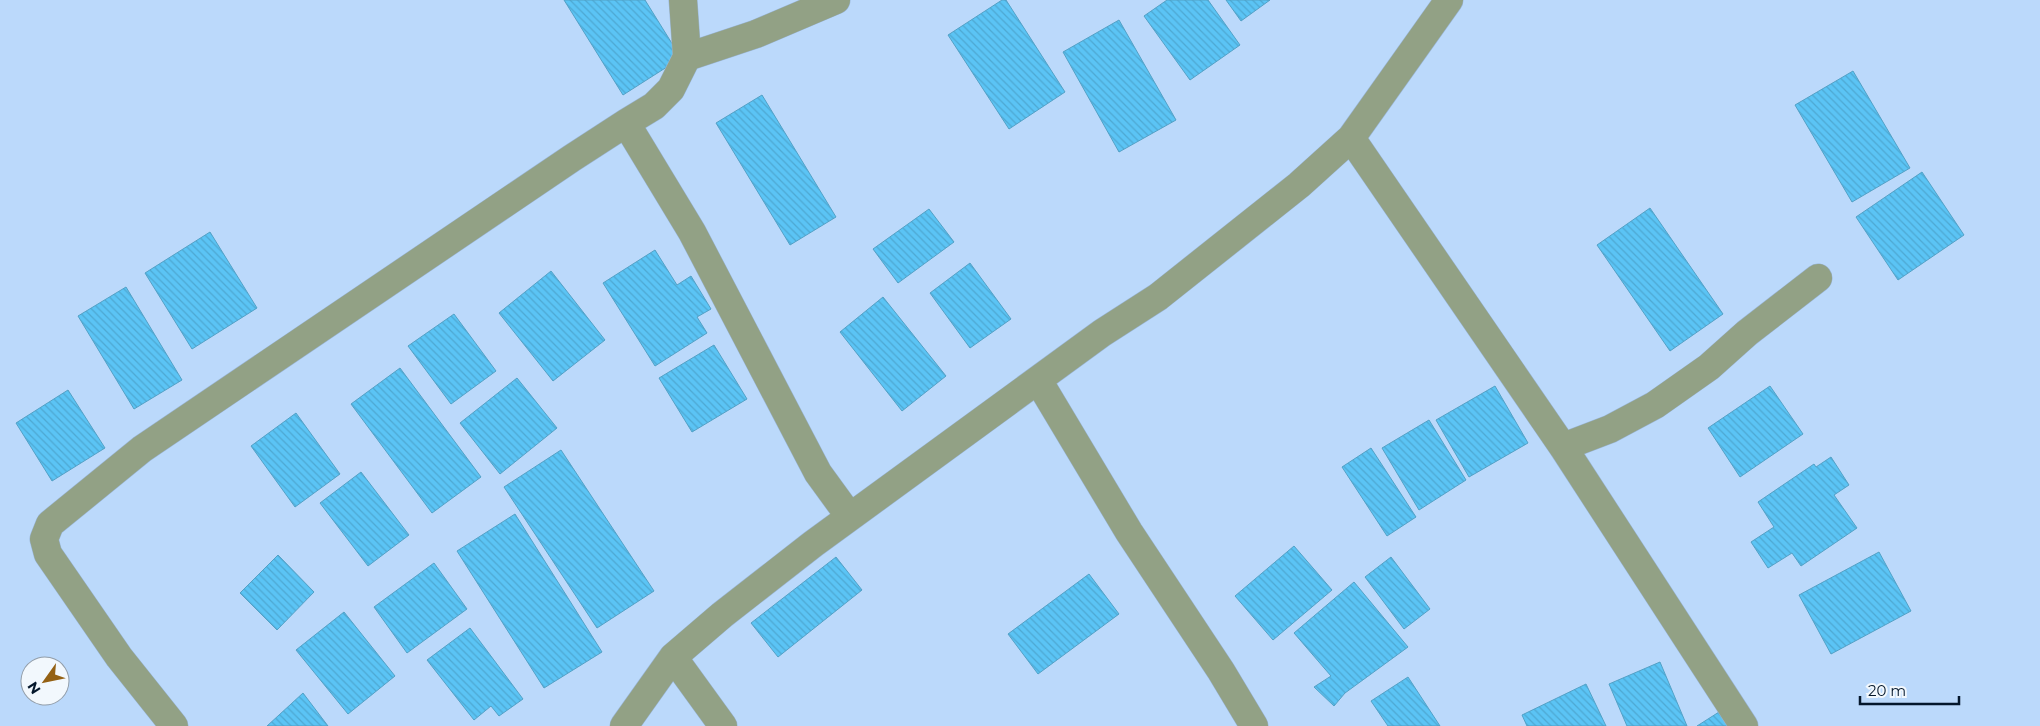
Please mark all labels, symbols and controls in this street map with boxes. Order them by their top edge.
north arrow [20,656,70,706]
scale bar [1860,674,1959,706]
text: N [23,678,45,698]
text: 20 m [1868,681,1906,700]

